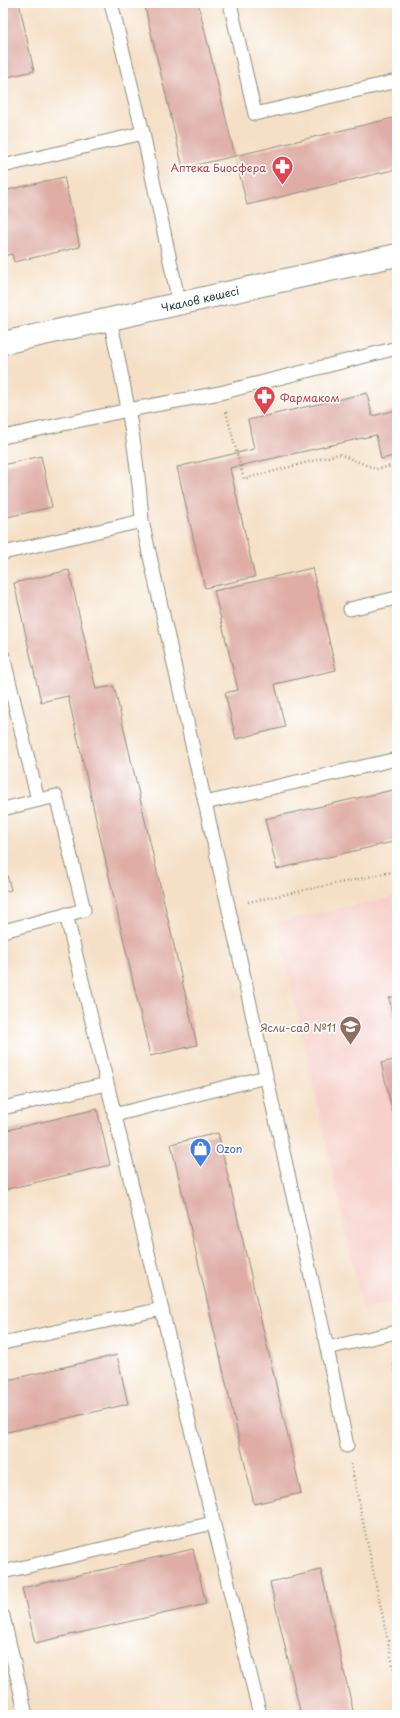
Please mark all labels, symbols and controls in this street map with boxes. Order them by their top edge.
pharmacy icon: Аптека Биосфера [269,154,295,187]
place label: Аптека Биосфера [170,159,266,176]
street label: Чкалов көшесі [159,282,241,316]
pharmacy icon: Фармаком [251,384,277,417]
place label: Фармаком [280,389,339,406]
school or university icon: Ясли-сад №11 [338,1014,364,1047]
place label: Ясли-сад №11 [260,1019,336,1036]
shop icon: Ozon [188,1135,214,1168]
place label: Ozon [216,1140,242,1157]

